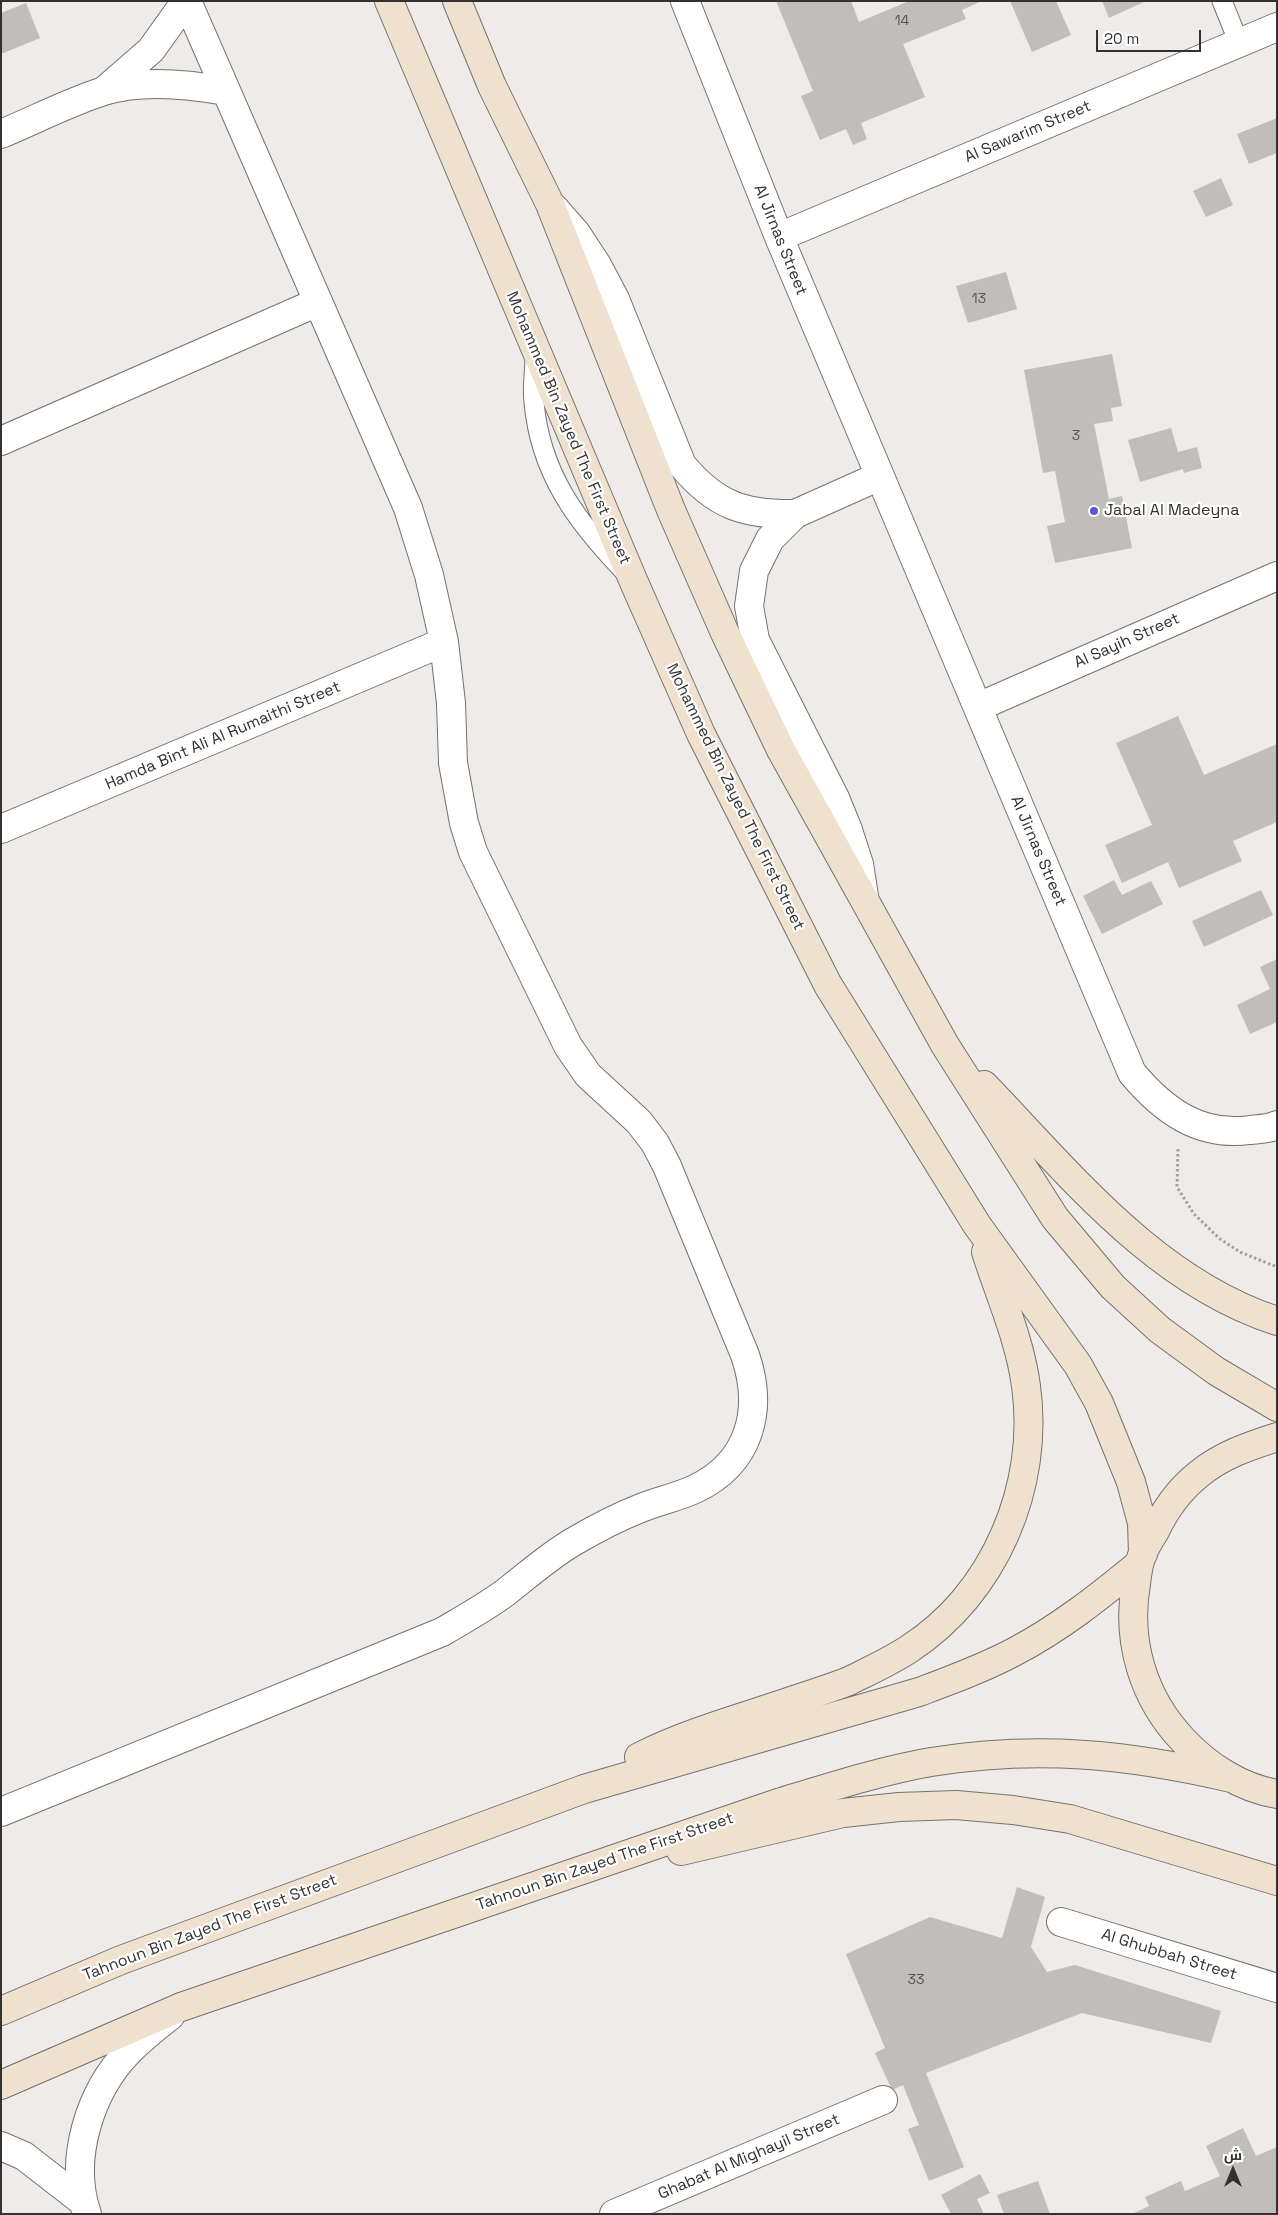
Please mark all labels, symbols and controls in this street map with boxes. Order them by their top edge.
house number: 14 [895,13,909,29]
scale bar [1098,20,1203,52]
text: 20 m [1104,29,1139,48]
street label: Al Sawarim Street [962,97,1094,167]
street label: Al Jirnas Street [749,182,811,298]
street label: Mohammed Bin Zayed The First Street [502,289,634,567]
house number: 13 [972,291,986,307]
house number: 3 [1072,428,1080,444]
place label: Jabal Al Madeyna [1104,501,1239,521]
marker: Jabal Al Madeyna [1088,505,1100,517]
street label: Al Sayih Street [1071,609,1183,673]
street label: Mohammed Bin Zayed The First Street [662,661,808,933]
street label: Hamda Bint Ali Al Rumaithi Street [103,678,343,794]
street label: Al Jirnas Street [1006,793,1070,909]
street label: Tahnoun Bin Zayed The First Street [474,1809,736,1915]
street label: Tahnoun Bin Zayed The First Street [80,1871,340,1985]
street label: Al Ghubbah Street [1099,1925,1239,1985]
house number: 33 [908,1972,924,1988]
street label: Ghabat Al Mighayil Street [655,2110,843,2204]
north arrow [1208,2145,1258,2195]
text: ش [1224,2146,1242,2164]

